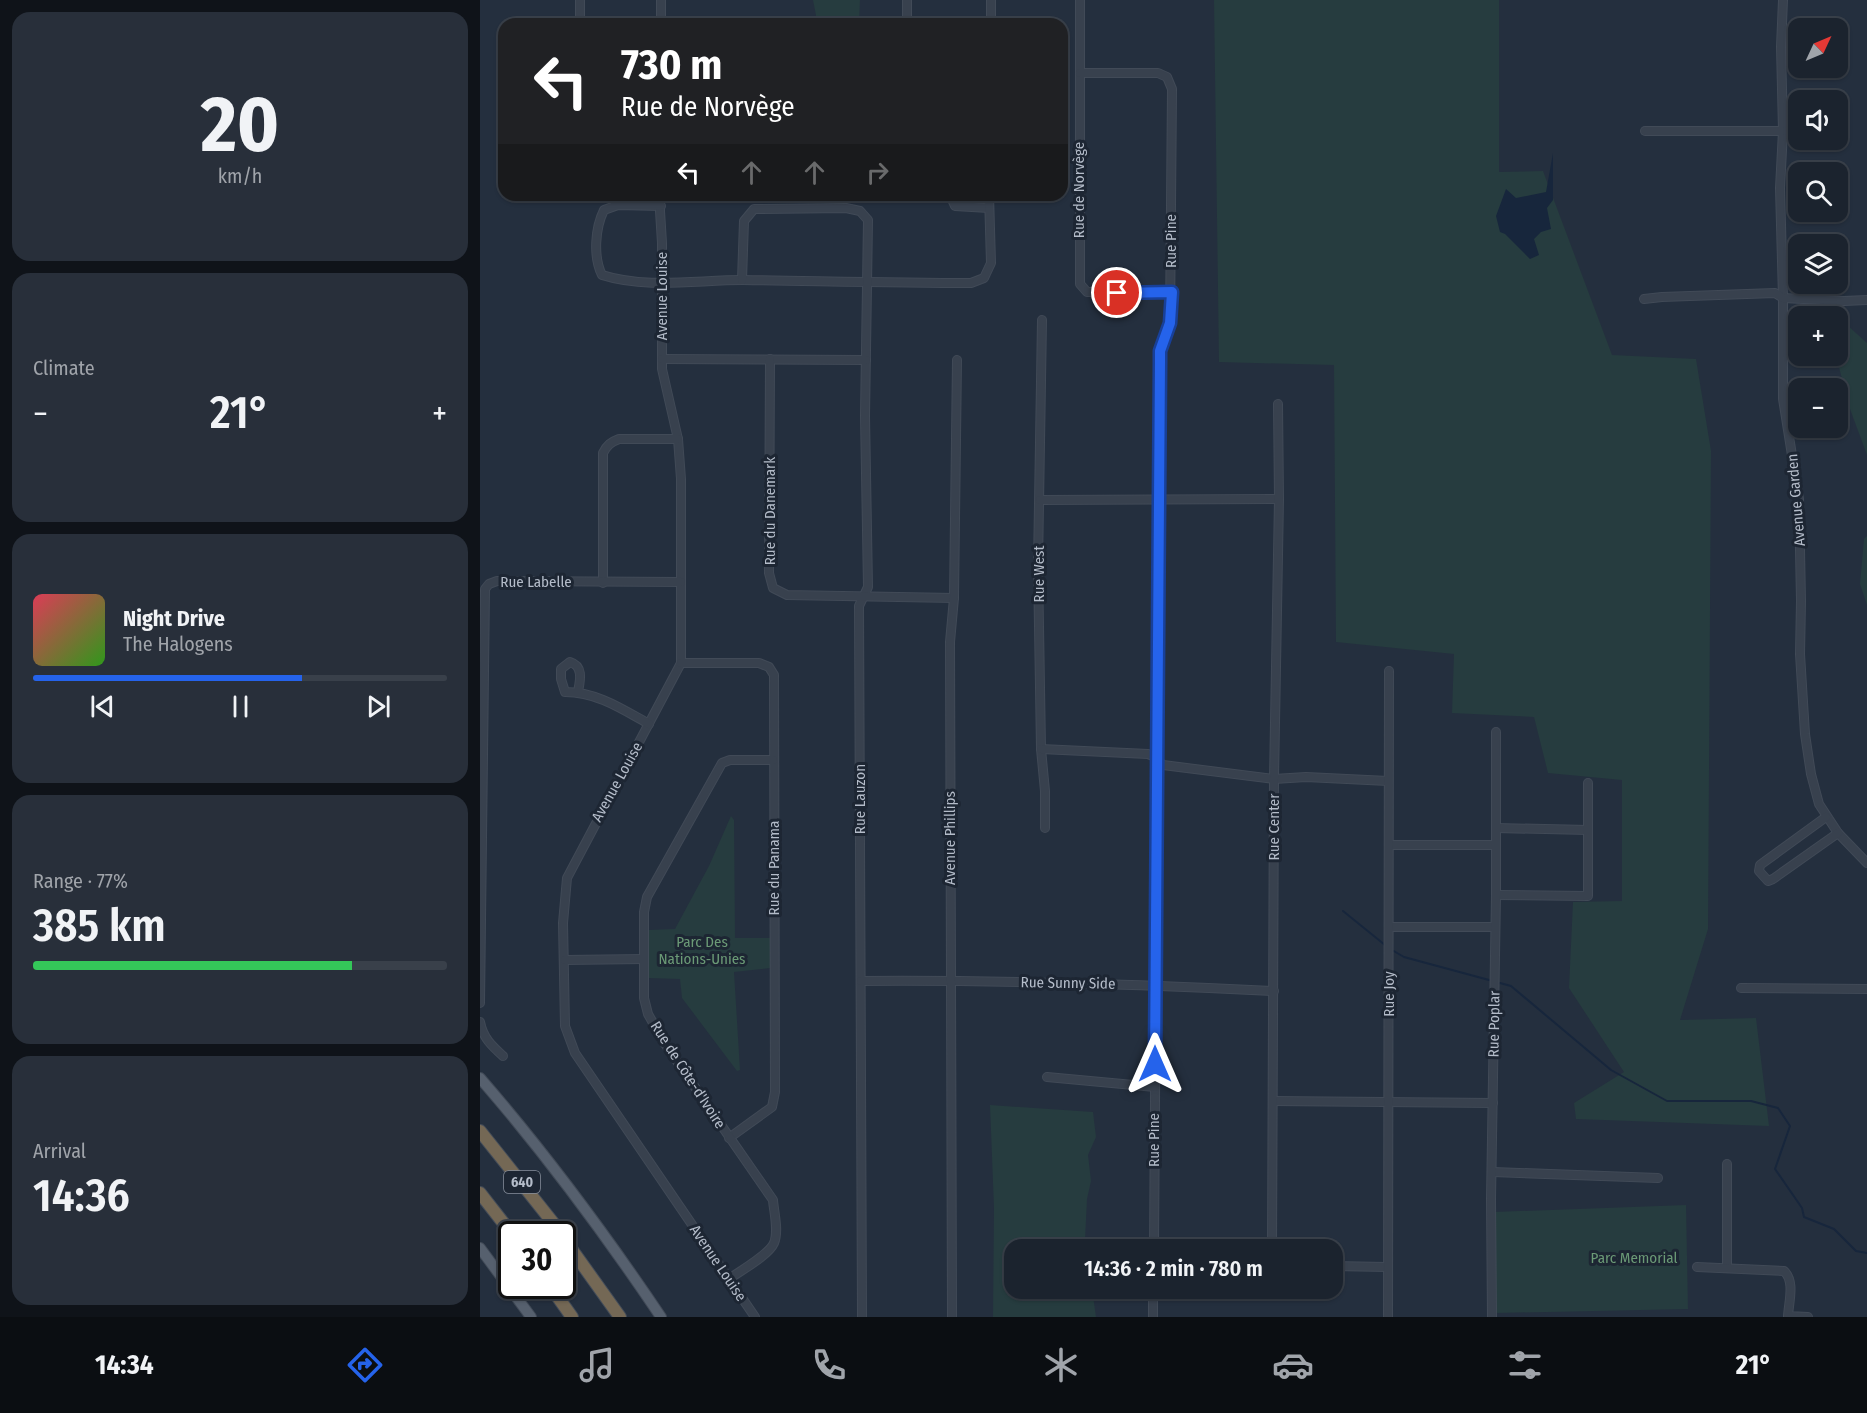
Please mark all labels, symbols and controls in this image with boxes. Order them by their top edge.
north arrow [1788,18,1848,78]
map controls [1788,18,1848,438]
text: 730 m [621,40,722,90]
icon: left [522,42,600,120]
text: 20 [201,78,279,172]
button: sound [1788,90,1848,150]
text: Rue de Norvège [621,91,795,123]
street label: Rue de Norvège [1070,142,1088,238]
icon: left [672,156,705,189]
icon: ahead [735,156,768,189]
icon: ahead [798,156,831,189]
icon: right [861,156,894,189]
button: search [1788,162,1848,222]
text: km/h [218,164,262,188]
street label: Rue Pine [1162,214,1180,268]
button: layers [1788,234,1848,294]
street label: Avenue Louise [653,252,671,340]
pin [1091,267,1142,318]
icon: arrive [1100,276,1133,309]
button: + [1788,306,1848,366]
text: Climate [33,356,95,380]
button: − [1788,378,1848,438]
text: 21° [210,386,270,440]
text: − [33,394,48,434]
text: + [432,394,447,434]
street label: Avenue Garden [1783,453,1809,547]
street label: Rue du Danemark [761,457,779,565]
street label: Rue West [1030,546,1048,602]
street label: Rue Labelle [500,573,572,591]
text: Night Drive [123,605,225,632]
text: The Halogens [123,632,233,656]
icon: previous [86,690,119,723]
icon: pause [224,690,257,723]
icon: next [362,690,395,723]
street label: Avenue Louise [588,739,646,825]
street label: Rue Lauzon [851,764,869,834]
street label: Avenue Phillips [941,791,959,885]
street label: Rue Center [1265,793,1283,860]
street label: Rue du Panama [765,821,783,915]
text: Range · 77% [33,869,128,893]
text: 385 km [33,899,166,953]
park label: Parc Des Nations-Unies [658,933,746,968]
street label: Rue Joy [1380,971,1398,1017]
street label: Rue Sunny Side [1020,973,1116,993]
street label: Rue Poplar [1484,990,1504,1058]
street label: Rue de Côte-d'Ivoire [647,1018,729,1132]
position arrow [1123,1032,1187,1096]
street label: Rue Pine [1145,1113,1163,1167]
text: Arrival [33,1139,86,1163]
text: 14:36 [33,1169,130,1223]
road number: 640 [504,1171,540,1193]
speed limit sign: 30 [498,1221,576,1299]
street label: Avenue Louise [686,1221,750,1305]
park label: Parc Memorial [1591,1249,1677,1267]
text: 14:36 · 2 min · 780 m [1084,1255,1263,1282]
icon: directions [344,1344,386,1386]
icon: music [576,1344,618,1386]
icon: phone [808,1344,850,1386]
icon: climate [1040,1344,1082,1386]
icon: car [1272,1344,1314,1386]
icon: filters [1504,1344,1546,1386]
text: 14:34 [95,1349,154,1381]
text: 21° [1736,1349,1772,1381]

